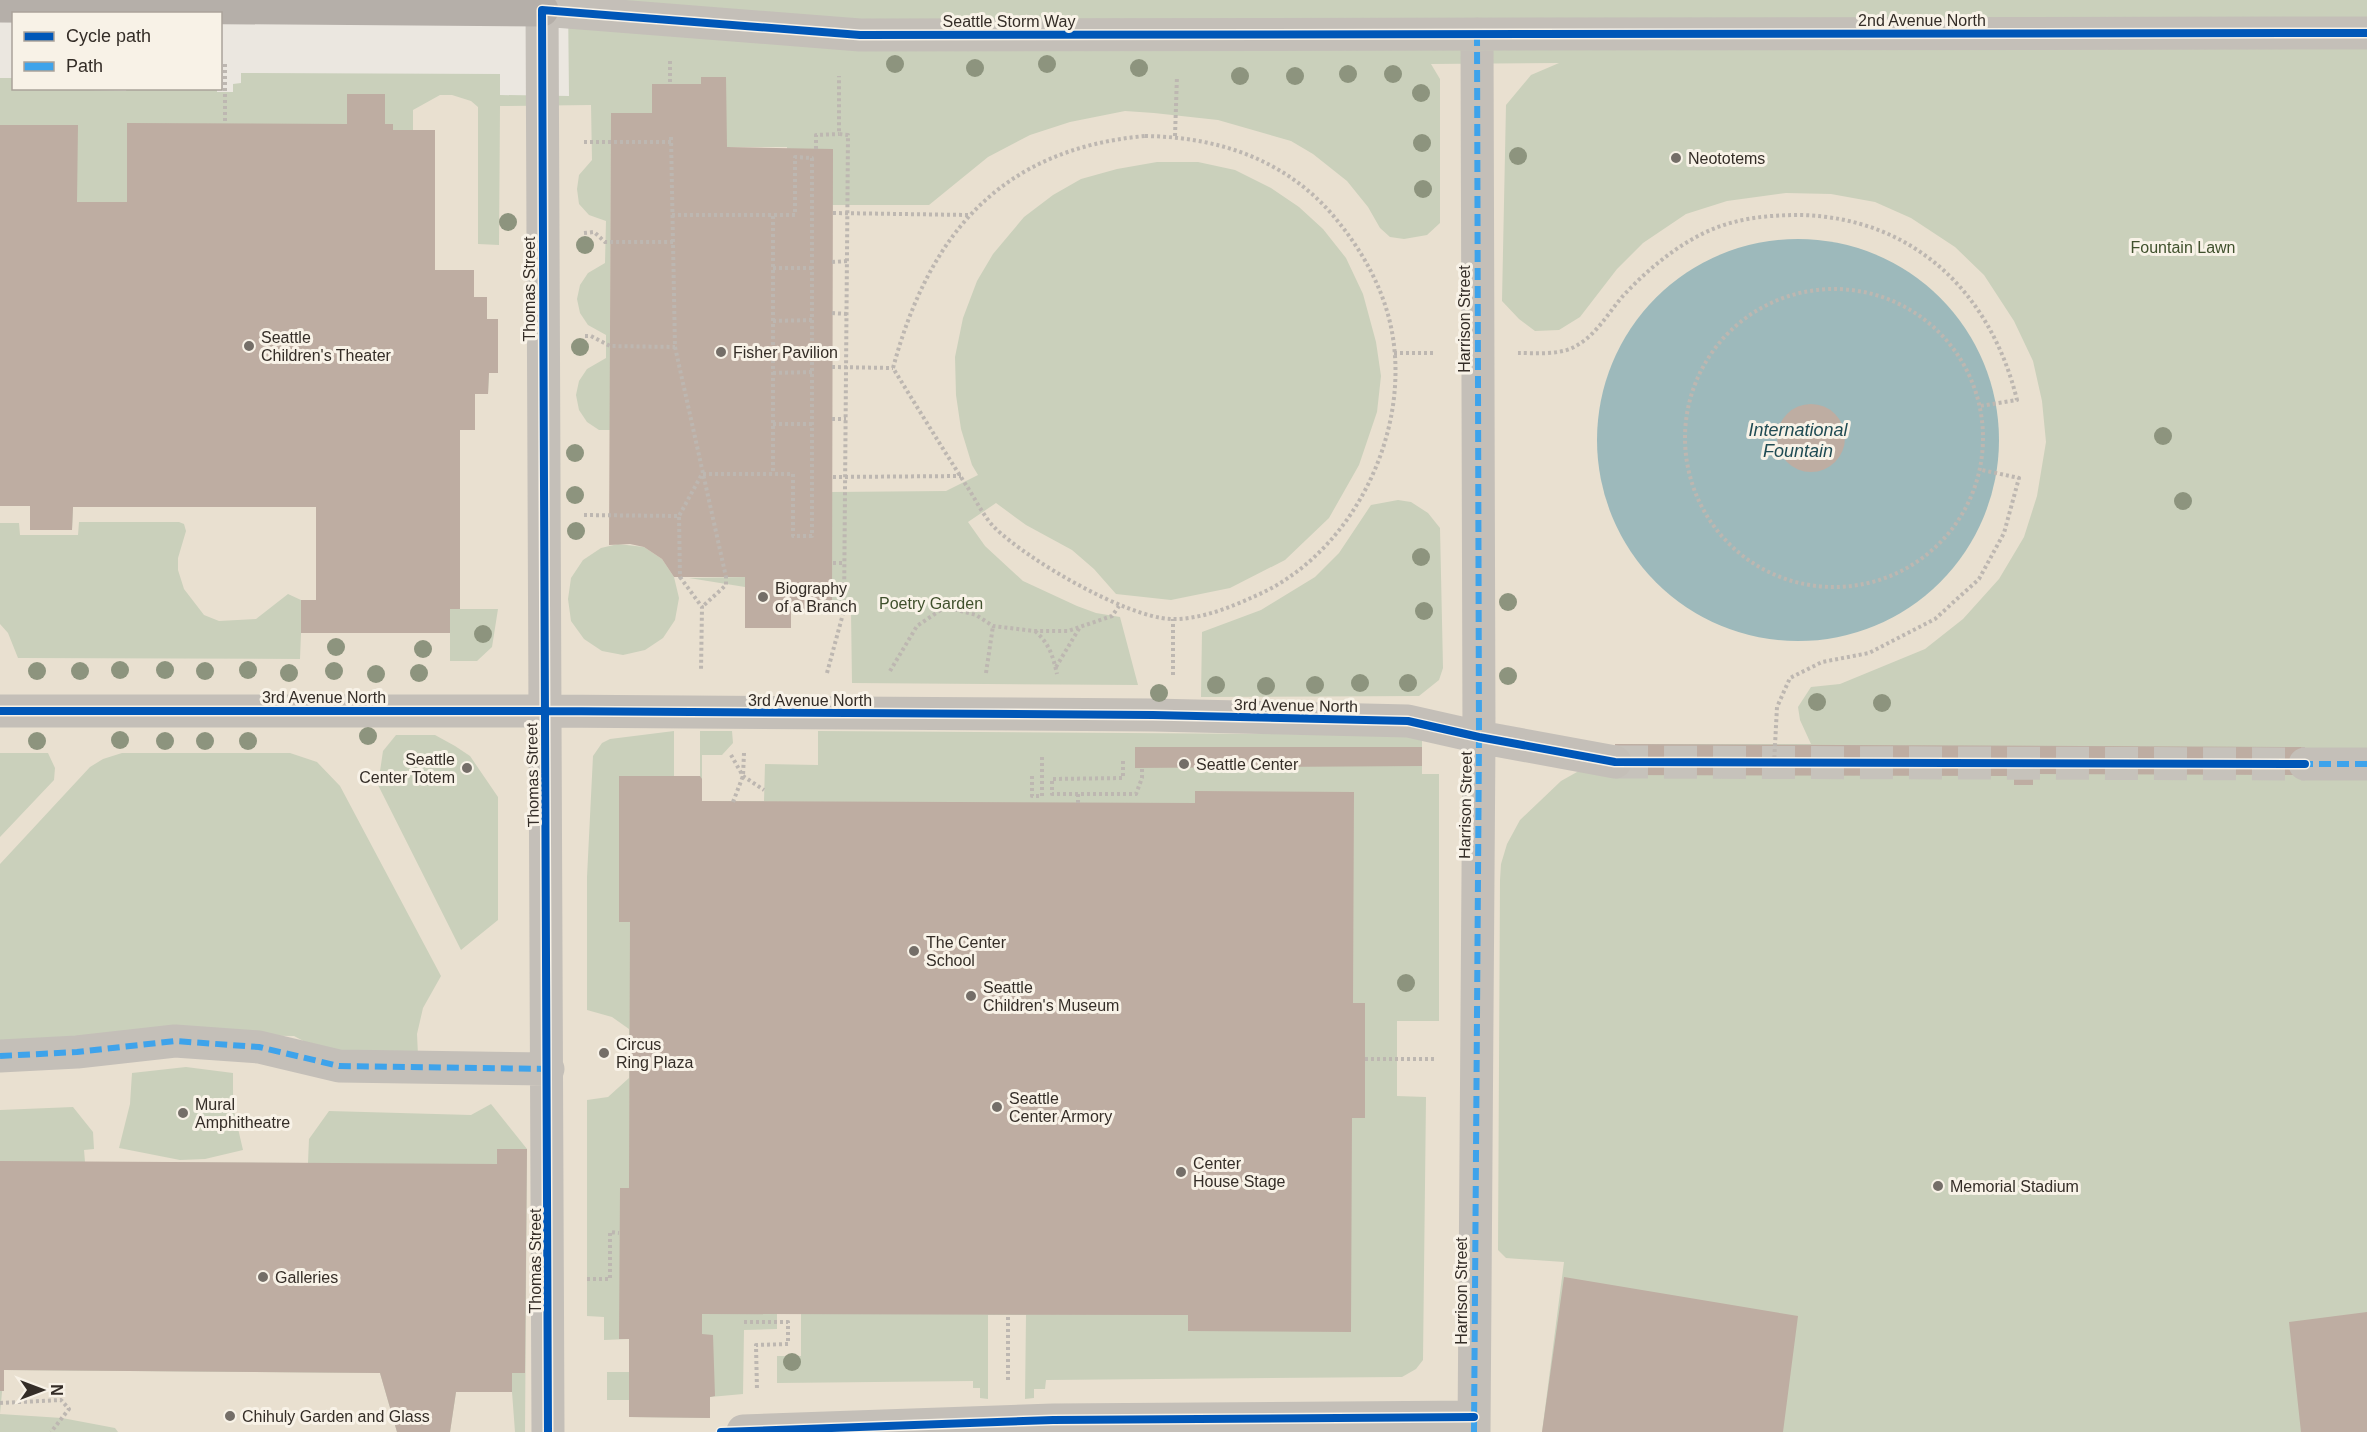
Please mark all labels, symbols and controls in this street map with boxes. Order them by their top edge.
legend [12,12,222,90]
street label: 2nd Avenue North [1858,12,1986,29]
street label: Seattle Storm Way [943,13,1075,30]
text: Cycle path [66,26,151,46]
text: Path [66,56,103,76]
place label: Neototems [1688,150,1765,167]
marker: Neototems [1669,151,1683,165]
street label: Thomas Street [521,236,538,341]
park label: Fountain Lawn [2131,239,2235,256]
street label: Harrison Street [1456,265,1473,373]
place label: Seattle Children's Theater [261,329,392,364]
marker: Seattle Children's Theater [242,339,256,353]
place label: Fisher Pavilion [733,344,838,361]
marker: Fisher Pavilion [714,345,728,359]
water label: International Fountain [1748,420,1849,461]
place label: Biography of a Branch [775,580,857,615]
marker: Biography of a Branch [756,590,770,604]
park label: Poetry Garden [879,595,983,612]
street label: 3rd Avenue North [262,689,386,706]
street label: 3rd Avenue North [748,692,872,709]
street label: 3rd Avenue North [1234,696,1358,715]
street label: Thomas Street [523,722,542,828]
place label: Seattle Center Totem [359,751,455,786]
street label: Harrison Street [1456,751,1475,859]
place label: Seattle Center [1196,756,1299,773]
marker: Seattle Center [1177,757,1191,771]
marker: Seattle Center Totem [460,761,474,775]
place label: The Center School [926,934,1007,969]
marker: The Center School [907,944,921,958]
place label: Seattle Children's Museum [983,979,1119,1014]
marker: Seattle Children's Museum [964,989,978,1003]
place label: Circus Ring Plaza [616,1036,693,1071]
marker: Circus Ring Plaza [597,1046,611,1060]
place label: Seattle Center Armory [1009,1090,1112,1125]
place label: Mural Amphitheatre [195,1096,290,1131]
marker: Seattle Center Armory [990,1100,1004,1114]
marker: Mural Amphitheatre [176,1106,190,1120]
place label: Center House Stage [1193,1155,1286,1190]
marker: Center House Stage [1174,1165,1188,1179]
place label: Memorial Stadium [1950,1178,2079,1195]
marker: Memorial Stadium [1931,1179,1945,1193]
street label: Thomas Street [527,1208,544,1313]
street label: Harrison Street [1453,1237,1470,1345]
place label: Galleries [275,1269,338,1286]
marker: Galleries [256,1270,270,1284]
north arrow [12,1360,72,1420]
text: N [48,1384,65,1396]
place label: Chihuly Garden and Glass [242,1408,430,1425]
marker: Chihuly Garden and Glass [223,1409,237,1423]

